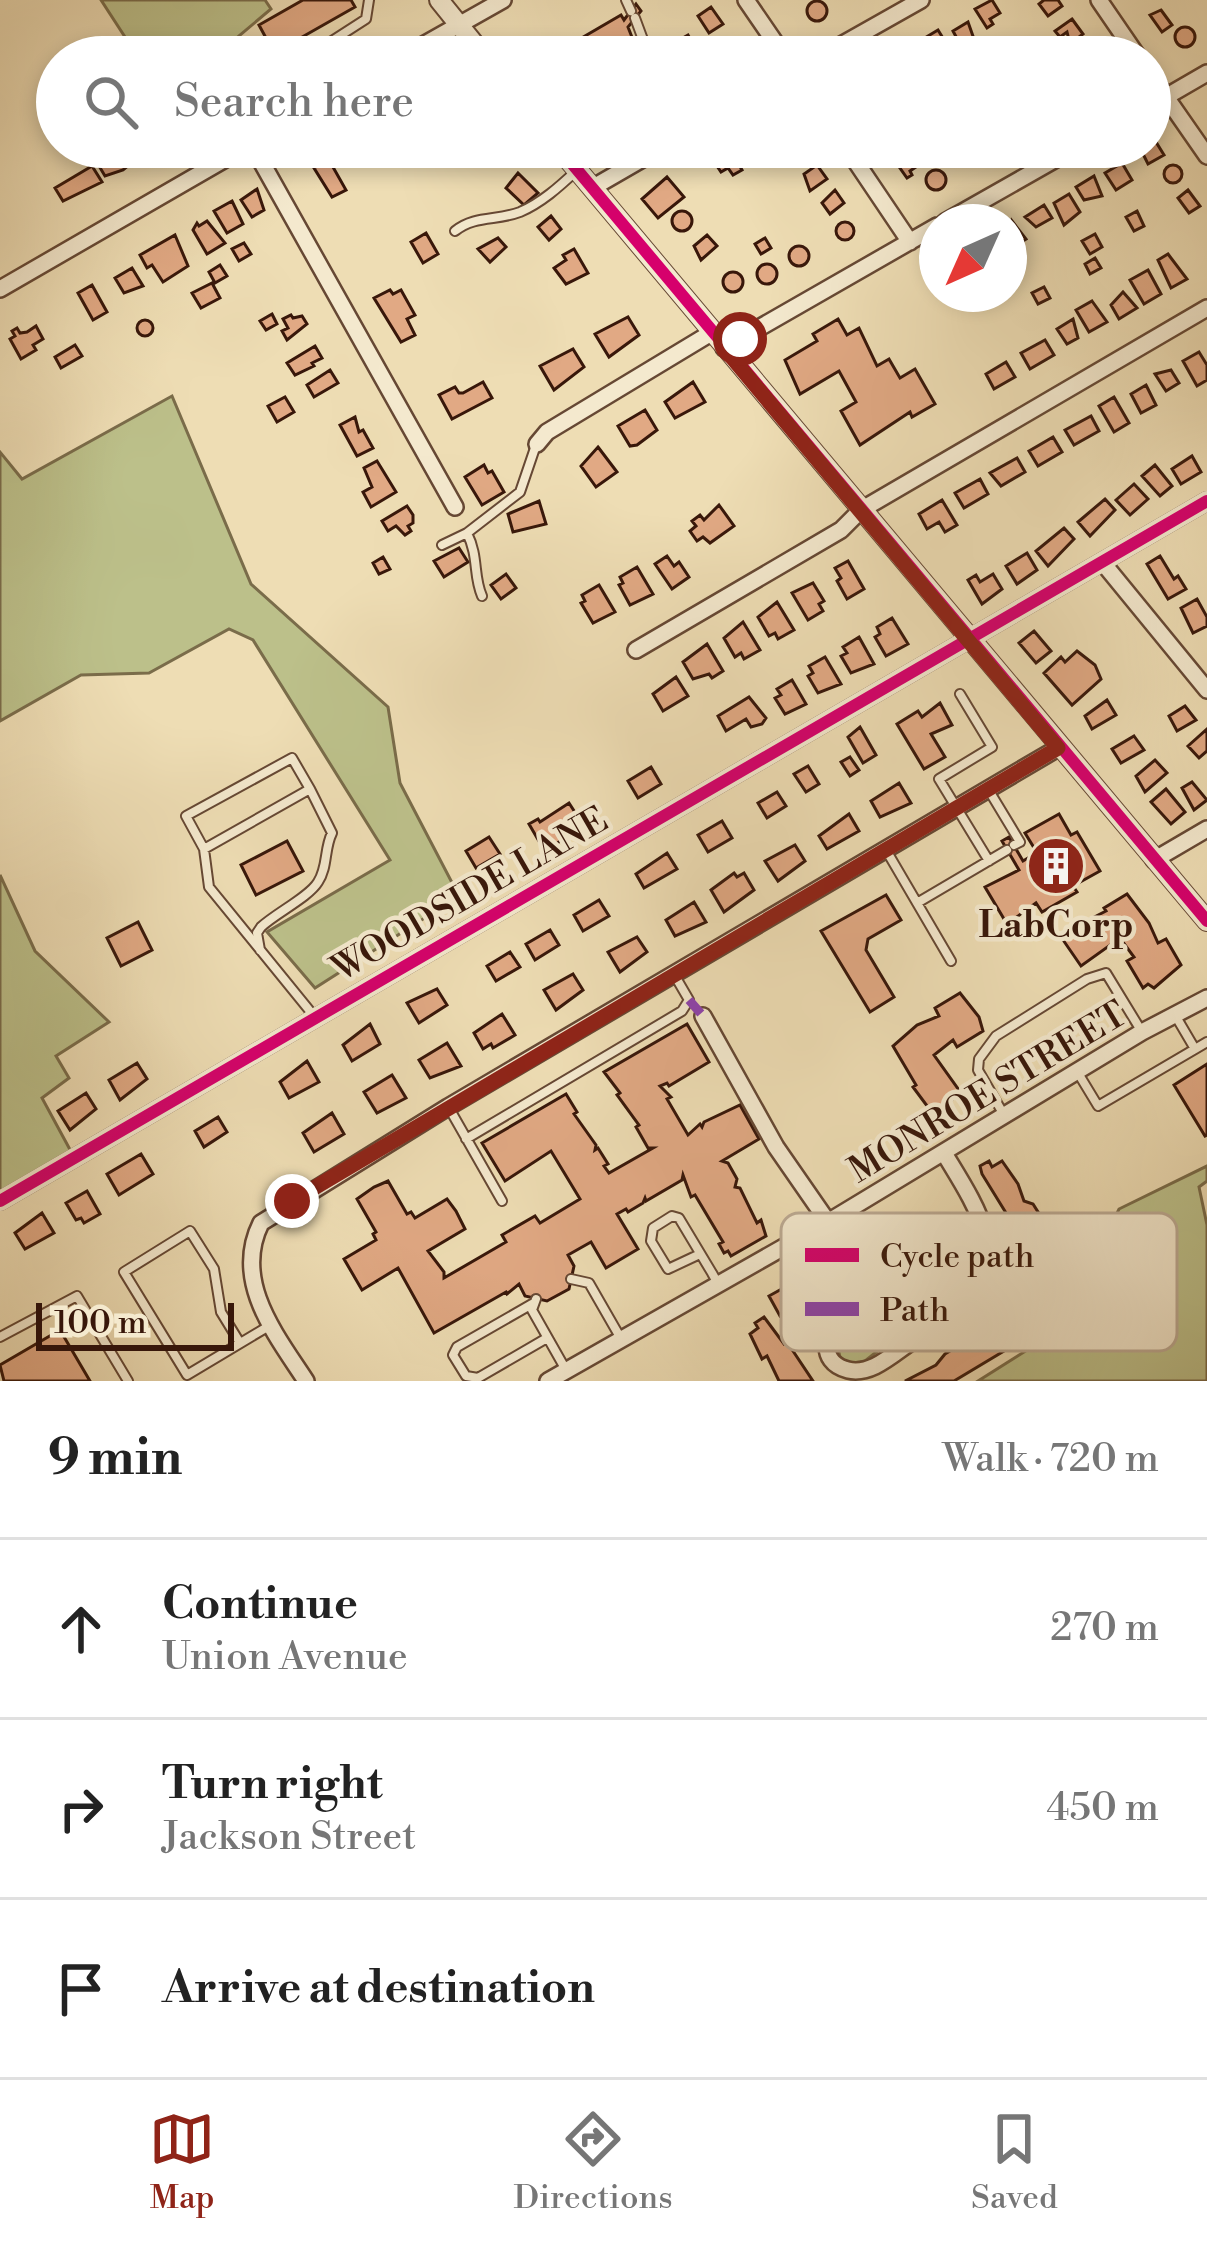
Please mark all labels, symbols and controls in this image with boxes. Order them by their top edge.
search box [36,36,1171,168]
icon: search [78,69,144,135]
text: Search here [174,74,414,131]
north arrow [919,204,1027,312]
route start [713,312,767,366]
street label: WOODSIDE LANE [323,798,616,993]
building icon: LabCorp [1025,835,1087,897]
place label: LabCorp [978,904,1134,949]
street label: MONROE STREET [841,992,1135,1194]
route end [265,1174,319,1228]
legend [781,1213,1177,1351]
text: Cycle path [880,1237,1034,1278]
text: Path [880,1291,949,1332]
scale bar [36,1297,234,1350]
text: 100 m [54,1303,147,1344]
text: 9 min [48,1427,182,1491]
text: Walk · 720 m [942,1435,1159,1484]
text: Continue [162,1576,358,1633]
icon: ahead [48,1596,114,1662]
text: 270 m [1050,1604,1159,1653]
text: Union Avenue [162,1633,408,1682]
text: Turn right [162,1756,383,1813]
icon: right [48,1776,114,1842]
text: 450 m [1046,1784,1159,1833]
text: Jackson Street [162,1813,416,1862]
icon: arrive [48,1956,114,2022]
text: Arrive at destination [162,1960,595,2017]
tab: Map [149,2106,215,2219]
tab: Directions [514,2106,673,2219]
tab: Saved [971,2106,1058,2219]

